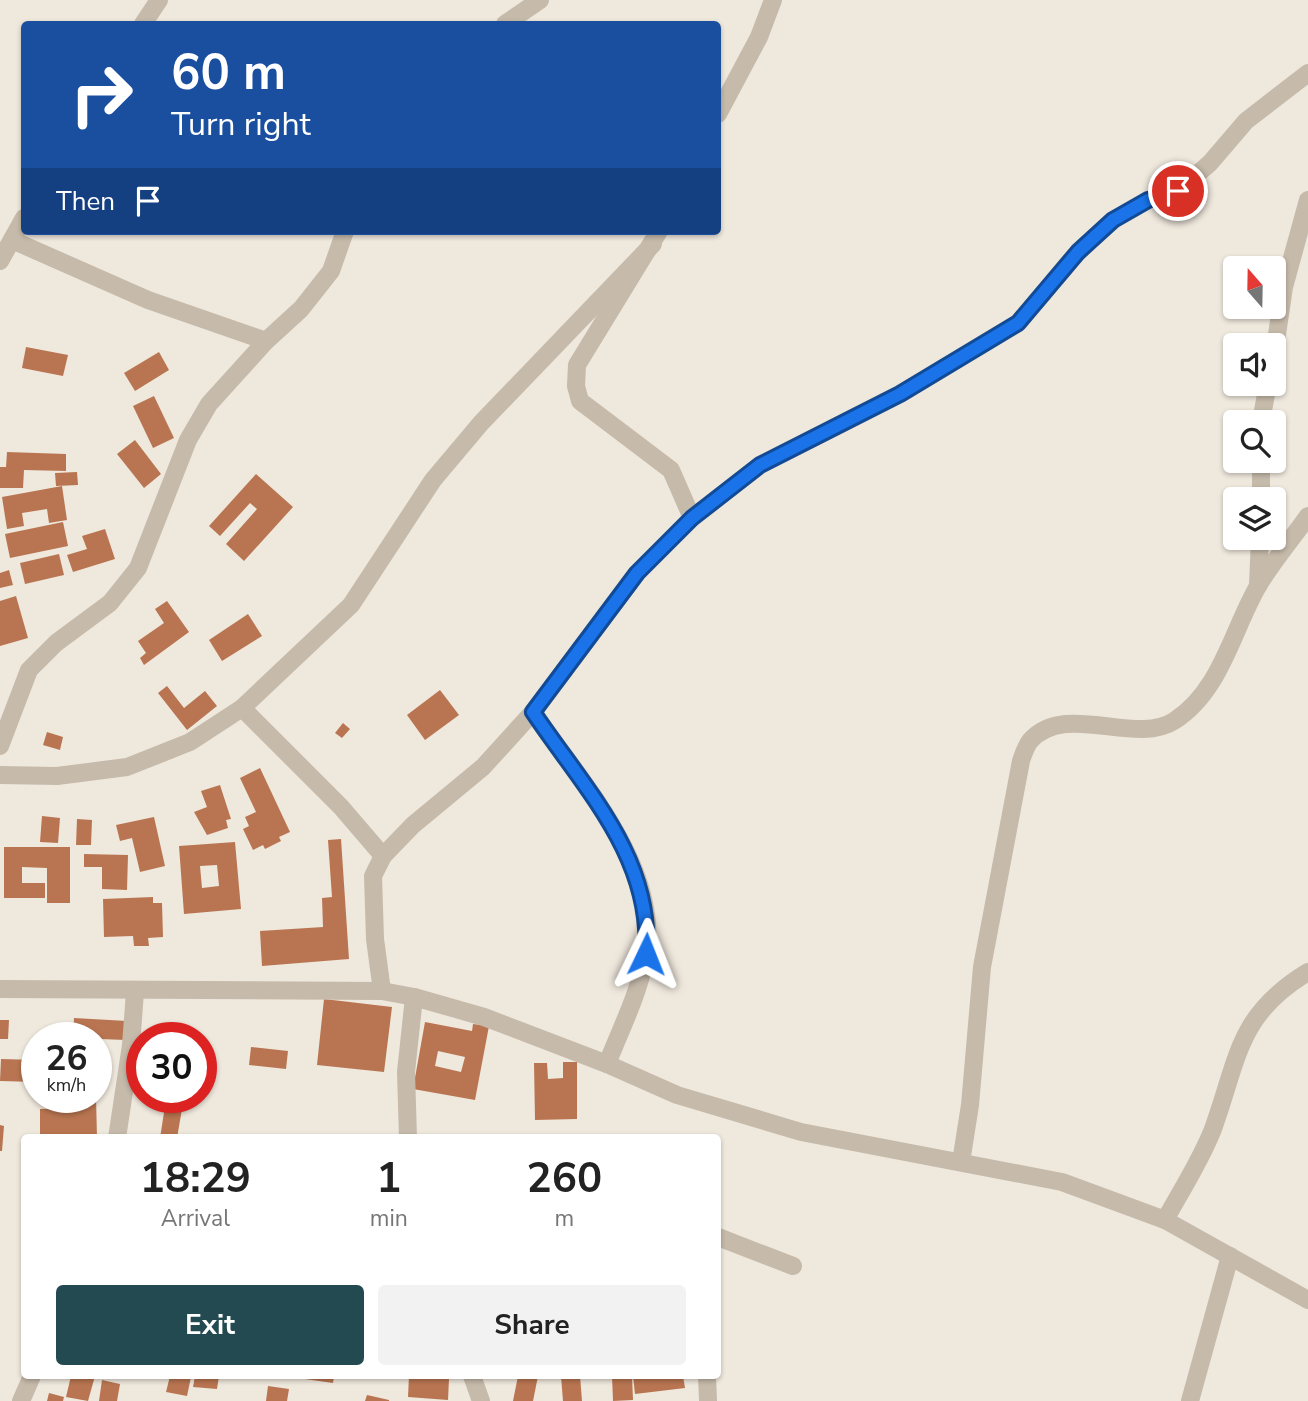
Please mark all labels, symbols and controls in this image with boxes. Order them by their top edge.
text: 60 m [171,39,286,106]
icon: right [56,49,147,140]
text: Turn right [171,103,311,146]
pin [1148,161,1208,221]
icon: arrive [1159,172,1197,210]
icon: arrive [129,182,167,220]
text: Then [56,184,115,219]
north arrow [1223,256,1286,318]
map controls [1223,256,1286,550]
button: sound [1223,333,1286,396]
button: search [1223,410,1286,473]
button: layers [1223,487,1286,550]
position arrow [609,917,683,991]
speed limit sign: 30 [126,1022,217,1113]
text: 26 [45,1035,88,1082]
text: km/h [47,1073,86,1097]
text: 18:29 [140,1150,251,1207]
text: 1 [376,1150,401,1207]
text: 260 [527,1150,602,1207]
text: Arrival [161,1203,230,1234]
text: min [370,1203,408,1234]
text: m [555,1203,574,1234]
button: Exit [56,1285,364,1365]
button: Share [378,1285,686,1365]

